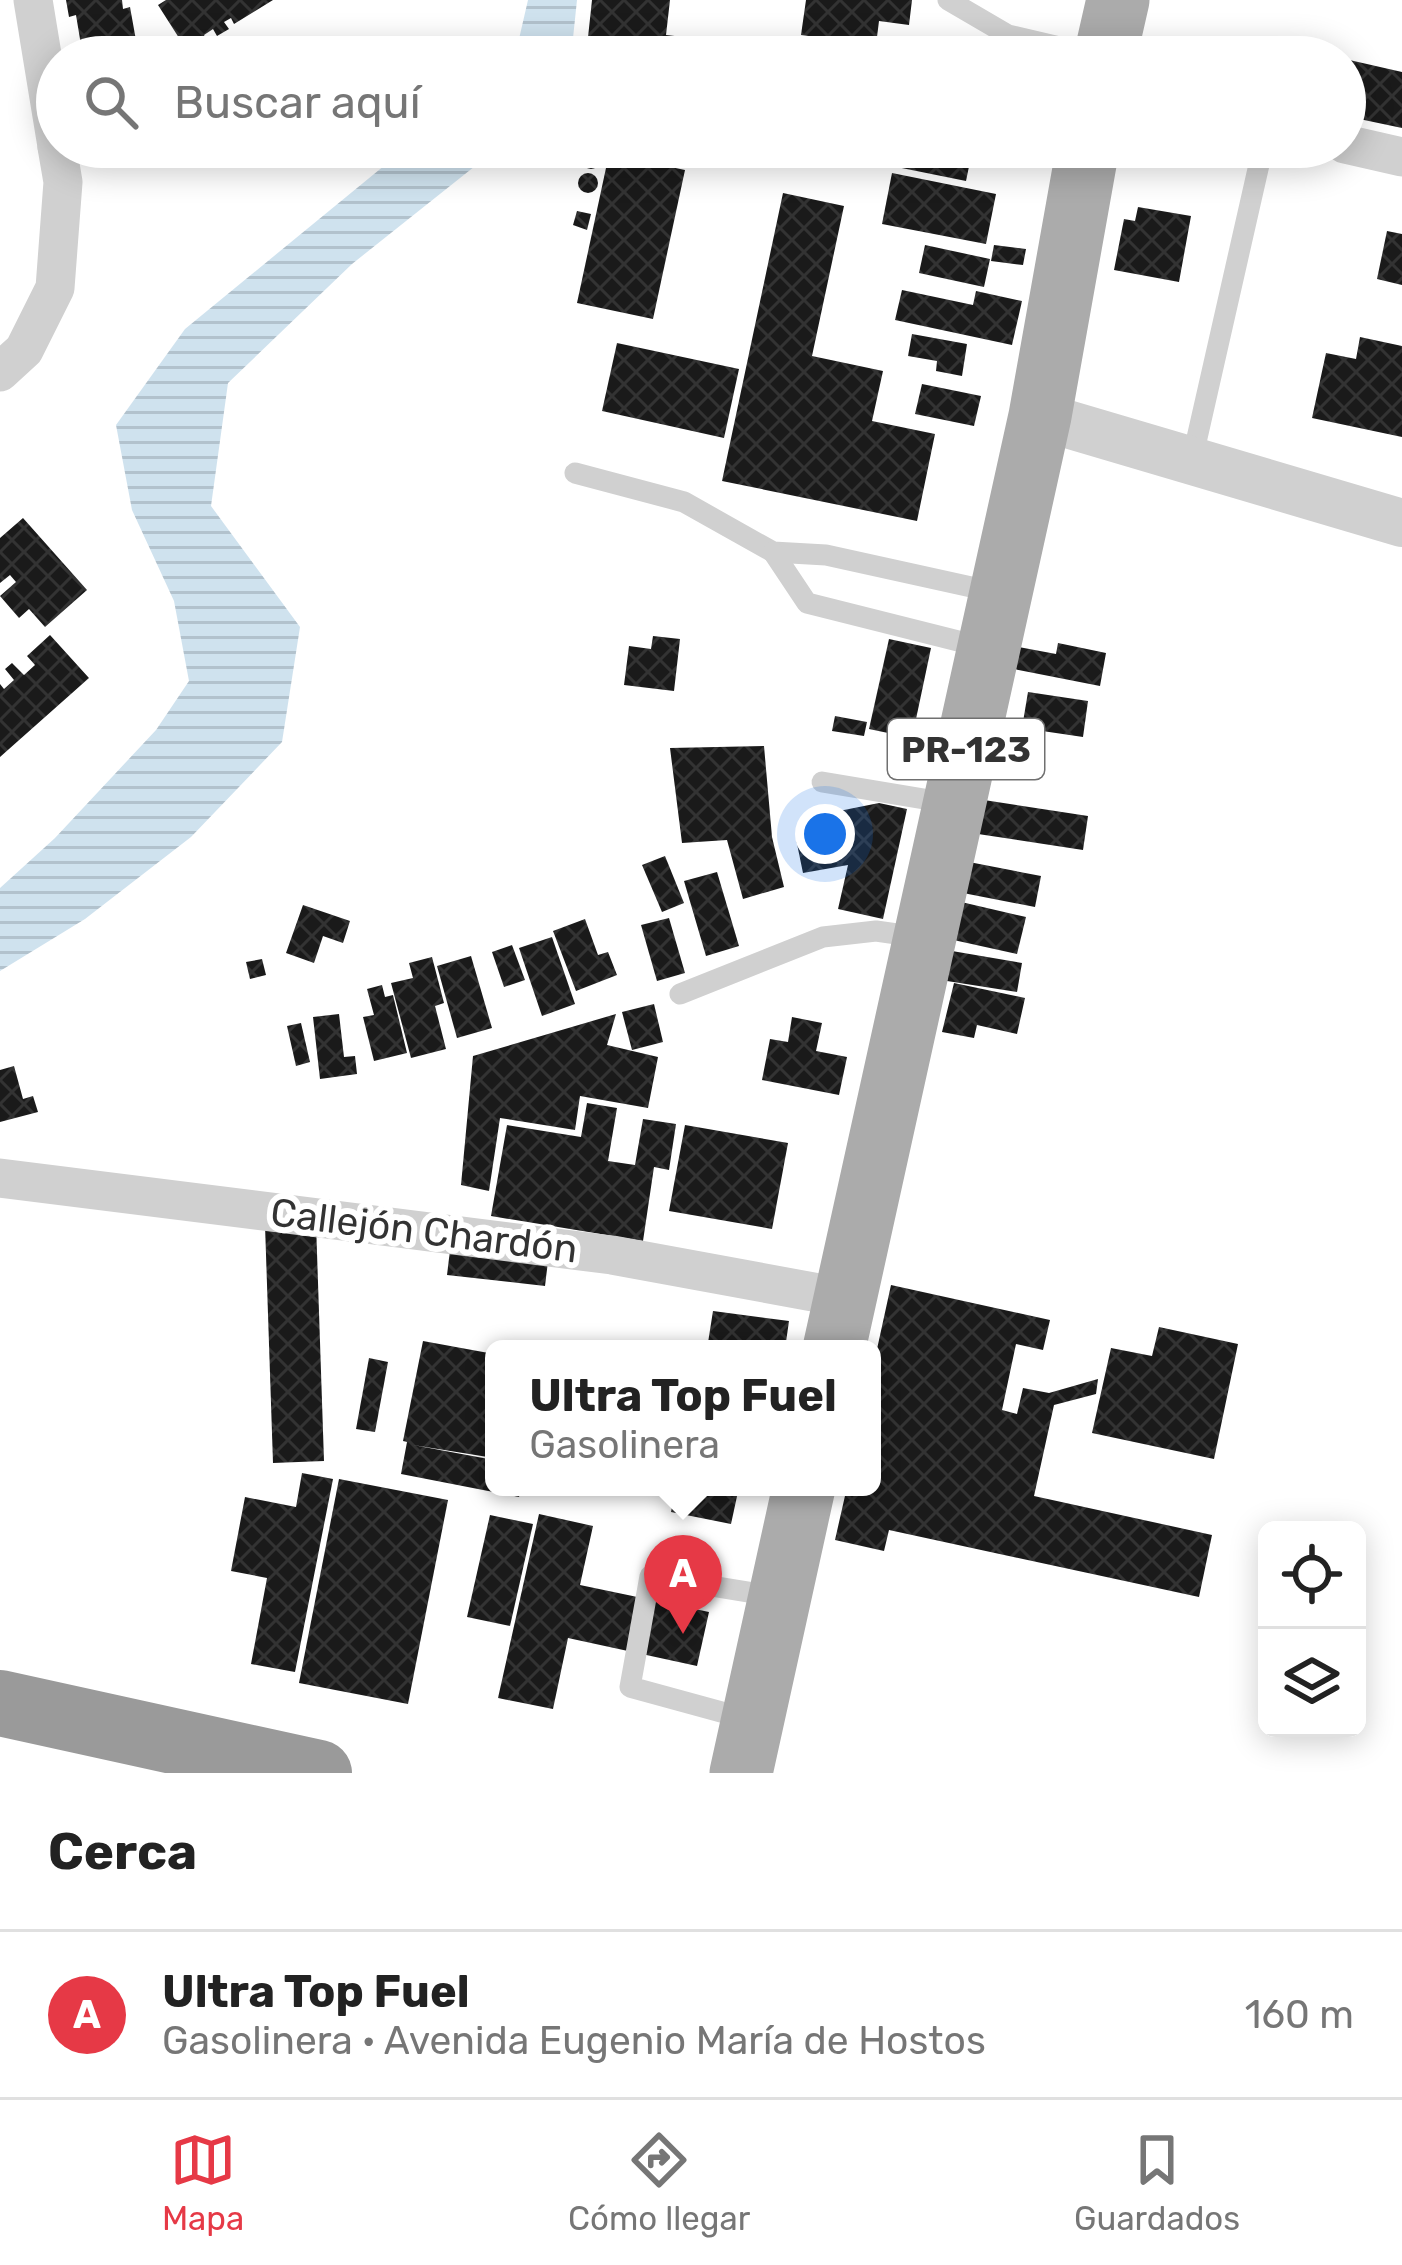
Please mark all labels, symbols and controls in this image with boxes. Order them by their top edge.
search box [36,36,1366,168]
icon: search [78,69,144,135]
text: Buscar aquí [174,76,421,129]
road number: PR-123 [888,719,1044,779]
your location [795,804,855,864]
street label: Callejón Chardón [268,1189,580,1273]
popup [485,1340,881,1496]
text: Ultra Top Fuel [529,1369,837,1422]
text: Gasolinera [529,1422,720,1468]
map controls [1258,1521,1366,1737]
button: locate [1258,1521,1366,1629]
pin: A [644,1535,722,1634]
button: layers [1258,1629,1366,1737]
text: Cerca [48,1821,197,1882]
text: Ultra Top Fuel [162,1965,470,2018]
text: A [73,1992,101,2038]
text: 160 m [1245,1992,1354,2038]
text: Gasolinera · Avenida Eugenio María de Hostos [162,2018,986,2064]
tab: Mapa [162,2127,244,2238]
tab: Cómo llegar [568,2127,750,2238]
tab: Guardados [1074,2127,1240,2238]

